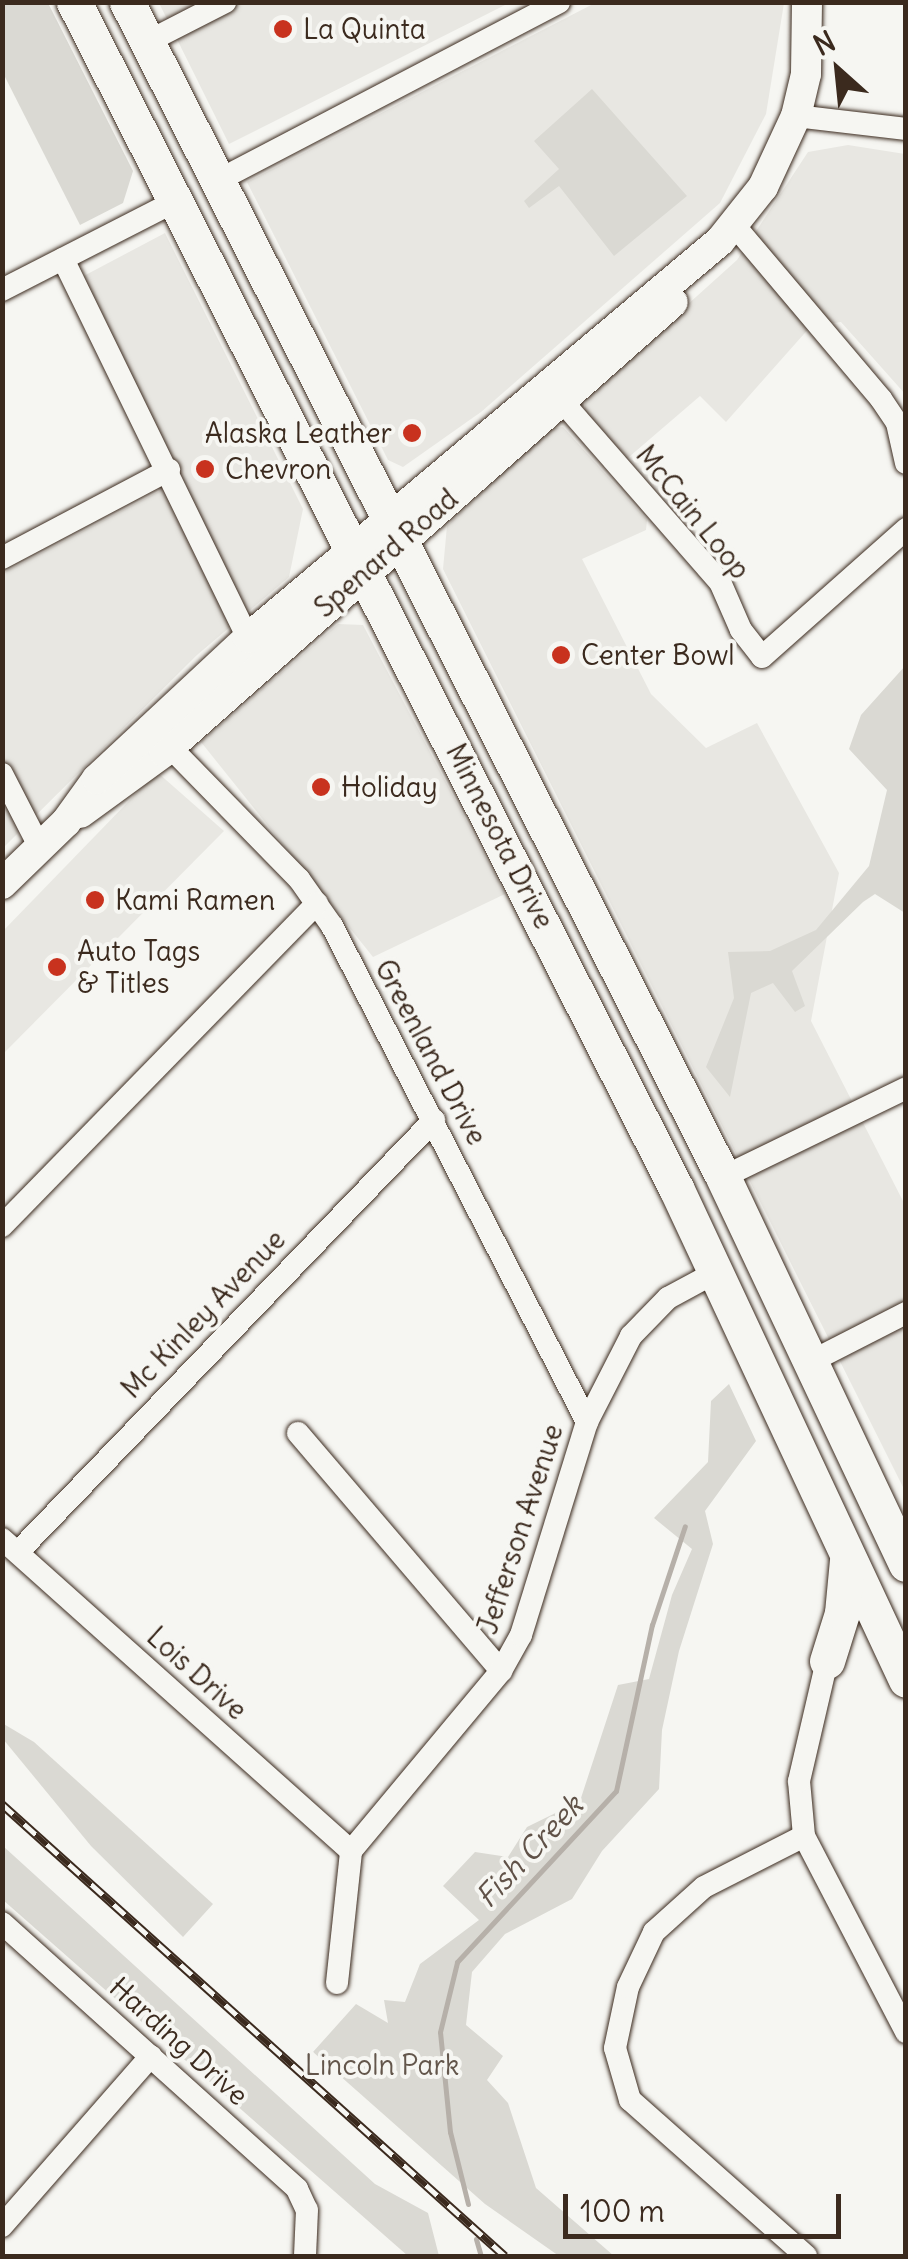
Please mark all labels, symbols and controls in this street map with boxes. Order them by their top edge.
place label: La Quinta [303,12,426,46]
marker: La Quinta [272,18,294,40]
north arrow [788,20,888,120]
text: N [808,23,841,64]
place label: Alaska Leather [205,416,392,450]
marker: Alaska Leather [401,422,423,444]
street label: McCain Loop [629,438,757,586]
place label: Chevron [225,452,331,486]
marker: Chevron [194,458,216,480]
street label: Spenard Road [308,482,464,624]
place label: Center Bowl [581,638,734,672]
marker: Center Bowl [550,644,572,666]
street label: Minnesota Drive [439,738,561,934]
place label: Holiday [341,770,438,804]
marker: Holiday [310,776,332,798]
place label: Kami Ramen [115,883,275,917]
marker: Kami Ramen [84,889,106,911]
place label: Auto Tags & Titles [77,934,200,1000]
street label: Greenland Drive [368,954,494,1150]
marker: Auto Tags & Titles [46,956,68,978]
street label: Mc Kinley Avenue [114,1223,292,1405]
street label: Jefferson Avenue [470,1420,570,1638]
street label: Lois Drive [140,1620,254,1726]
water label: Fish Creek [468,1787,590,1915]
street label: Harding Drive [103,1970,255,2112]
park label: Lincoln Park [305,2048,459,2082]
scale bar [568,2174,846,2236]
text: 100 m [580,2192,665,2230]

